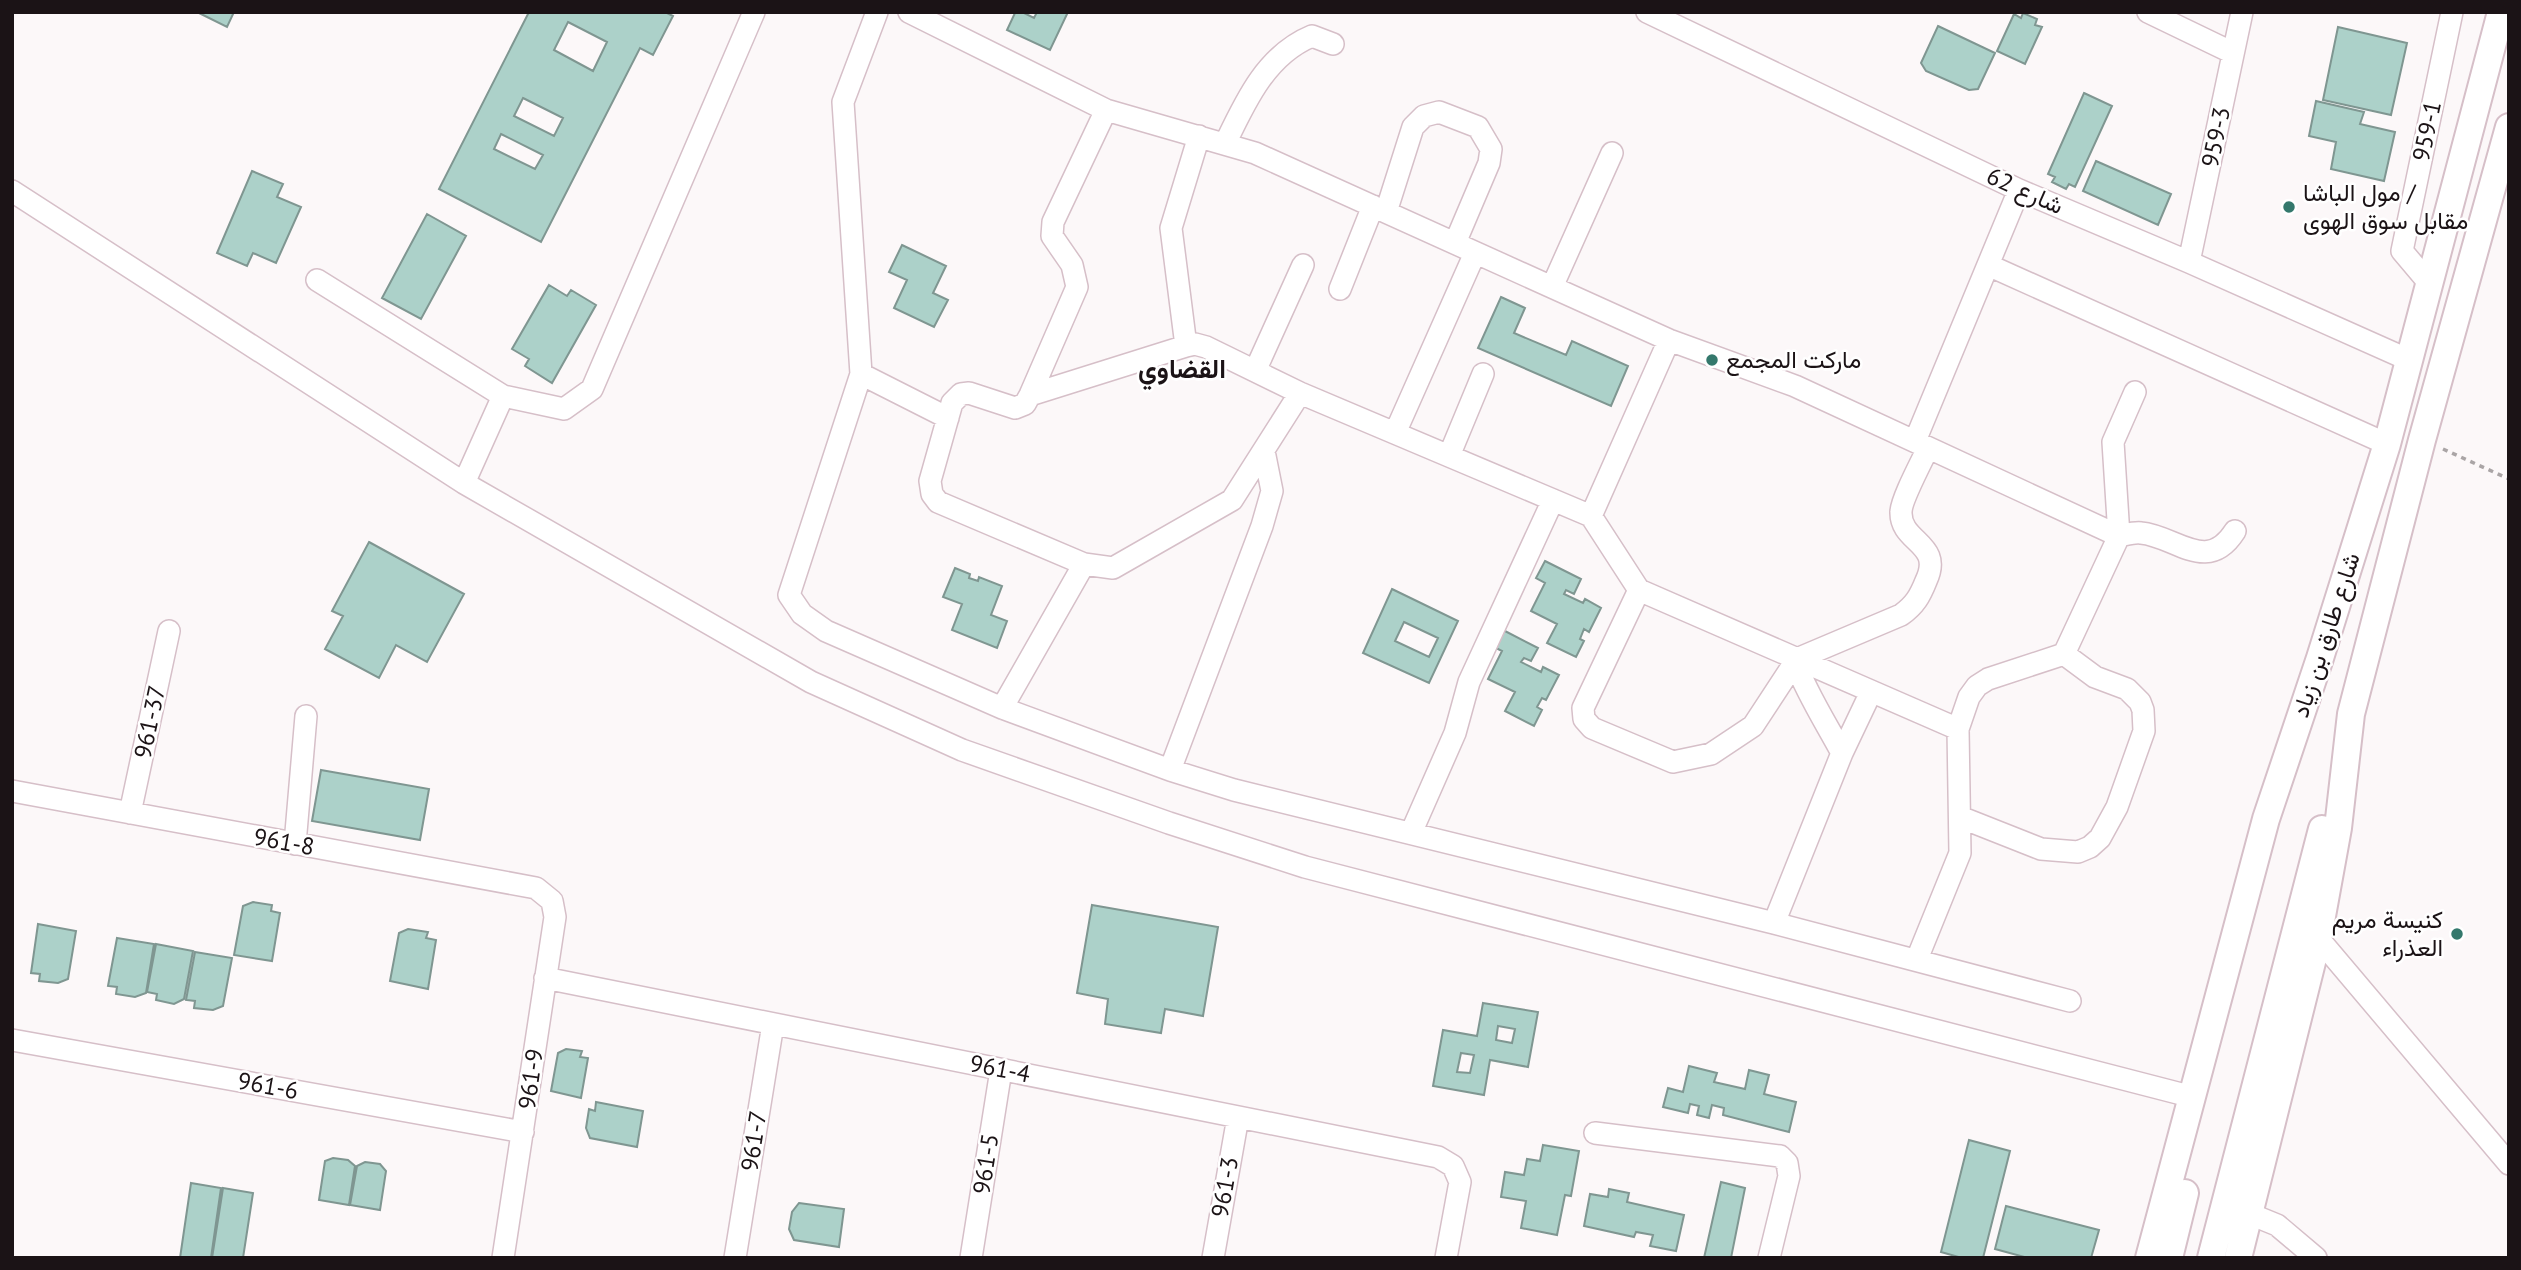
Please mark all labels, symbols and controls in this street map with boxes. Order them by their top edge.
street label: 959-1 [2405,98,2448,164]
street label: 959-3 [2194,104,2237,170]
street label: شارع 62 [1982,160,2068,222]
place label: مول الباشا / مقابل سوق الهوى [2303,177,2468,236]
marker: مول الباشا / مقابل سوق الهوى [2281,199,2297,215]
place label: ماركت المجمع [1726,344,1861,377]
district label: القضاوي [1138,352,1226,391]
marker: ماركت المجمع [1704,352,1720,368]
street label: شارع طارق بن زياد [2284,549,2368,721]
street label: 961-37 [127,682,172,761]
street label: 961-8 [251,821,317,862]
place label: كنيسة مريم العذراء [2332,904,2443,963]
marker: كنيسة مريم العذراء [2449,926,2465,942]
street label: 961-9 [511,1047,550,1111]
street label: 961-4 [967,1047,1033,1090]
street label: 961-6 [235,1065,301,1106]
street label: 961-7 [733,1108,774,1173]
street label: 961-5 [965,1131,1006,1196]
street label: 961-3 [1204,1154,1245,1220]

